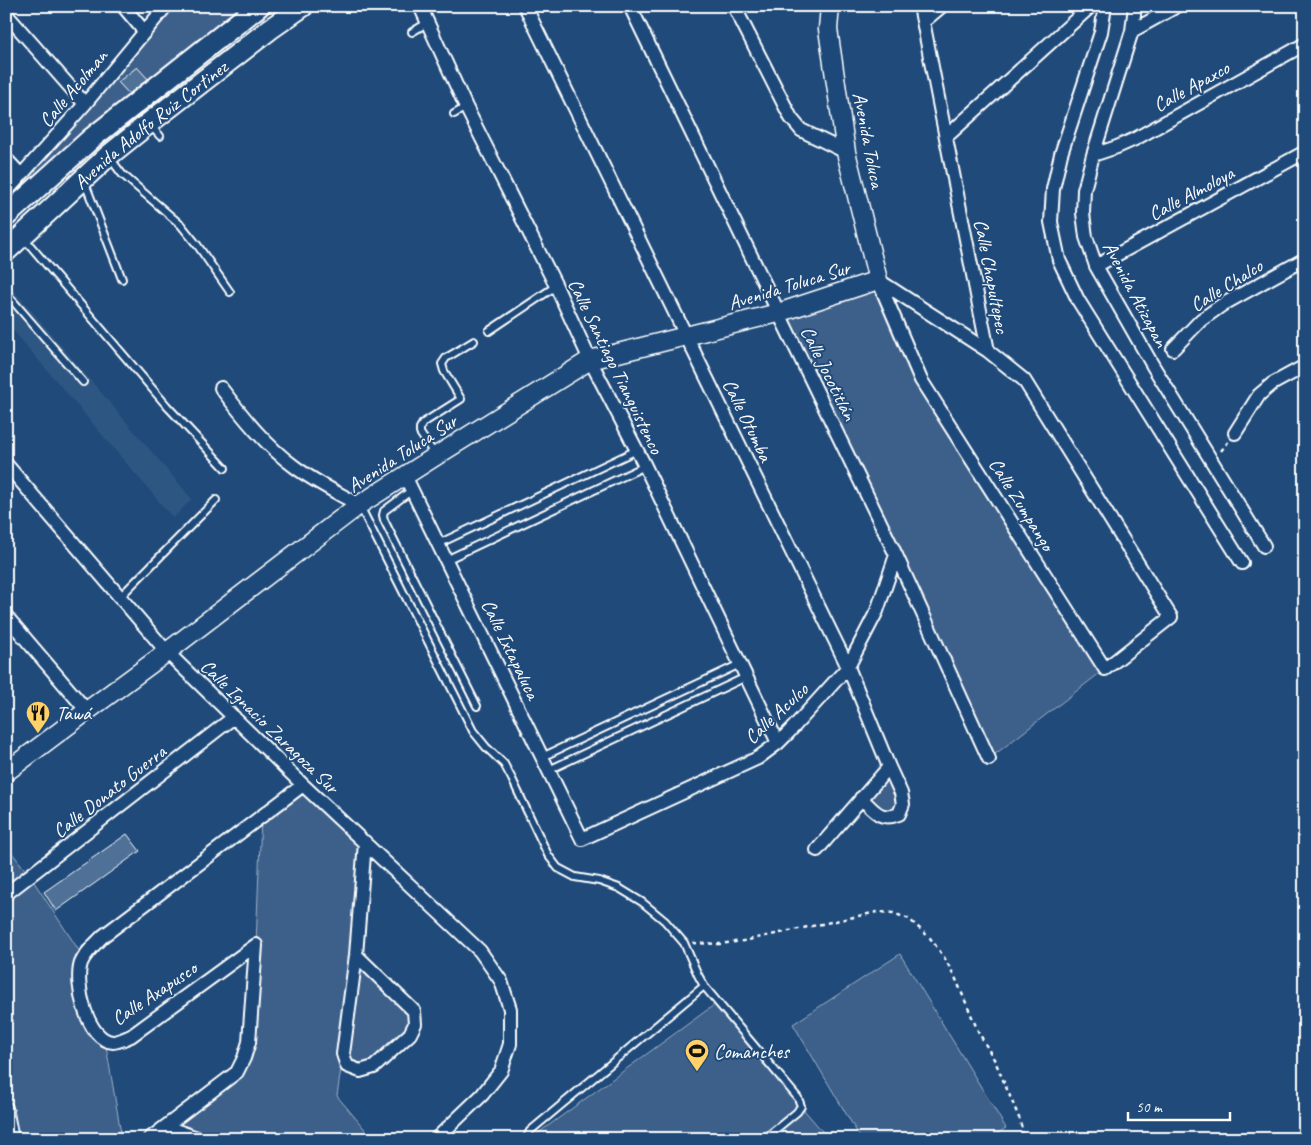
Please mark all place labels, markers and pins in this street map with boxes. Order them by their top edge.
restaurant icon: Tawá [25,700,51,734]
place label: Tawá [56,701,93,726]
sports icon: Comanches [684,1038,710,1072]
place label: Comanches [714,1039,791,1064]

